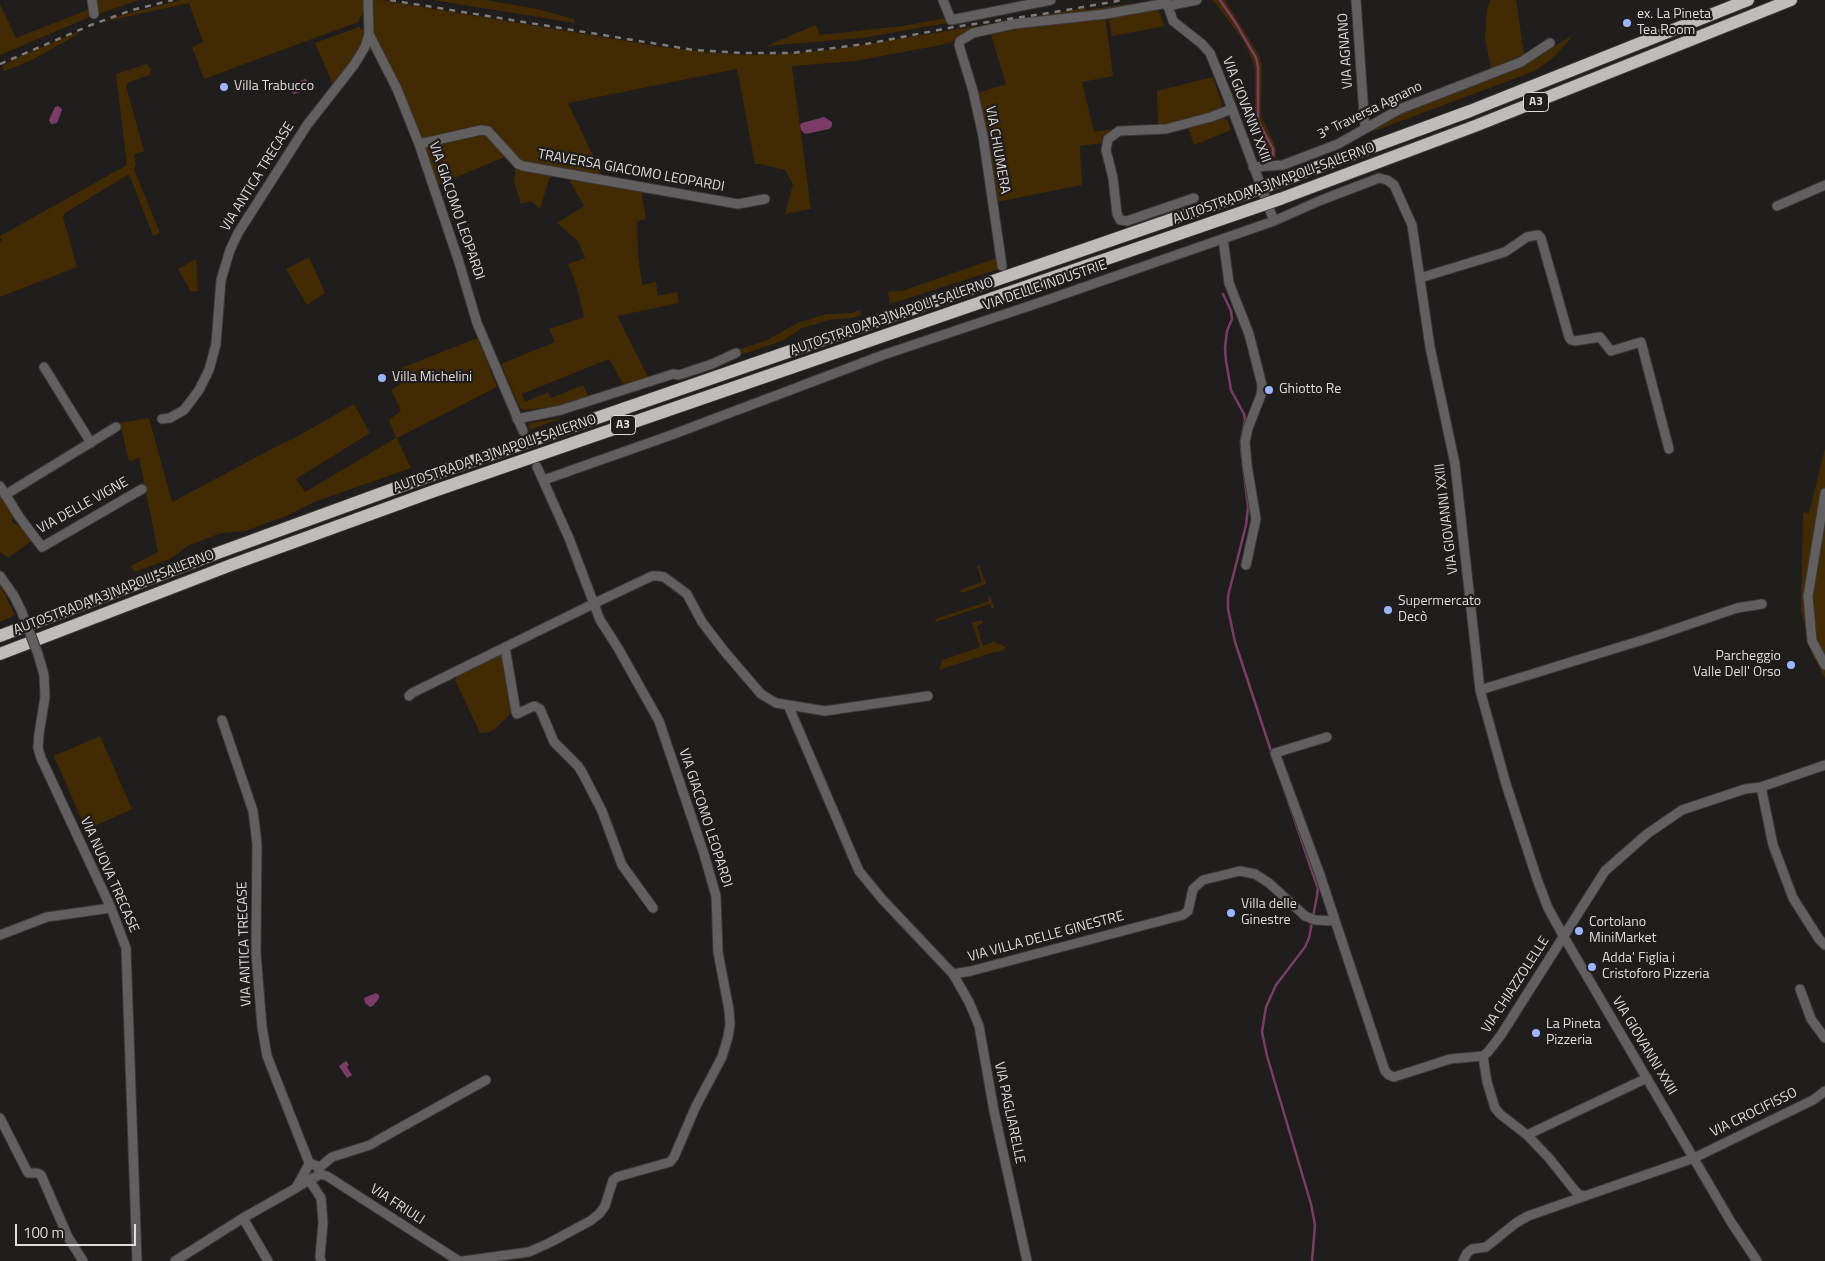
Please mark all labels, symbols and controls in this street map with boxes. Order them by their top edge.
place label: ex. La Pineta Tea Room [1637,7,1711,40]
street label: VIA AGNANO [1335,12,1357,90]
marker: ex. La Pineta Tea Room [1621,17,1633,29]
street label: VIA GIOVANNI XXIII [1218,55,1274,165]
street label: 3ª Traversa Agnano [1315,78,1425,144]
place label: Villa Trabucco [234,79,314,95]
marker: Villa Trabucco [218,81,230,93]
road number: A3 [1524,92,1548,111]
street label: VIA CHIUMERA [981,105,1013,195]
street label: VIA ANTICA TRECASE [218,119,298,235]
street label: VIA GIACOMO LEOPARDI [424,140,488,282]
street label: AUTOSTRADA A3 NAPOLI-SALERNO [1171,140,1377,228]
street label: TRAVERSA GIACOMO LEOPARDI [536,146,726,196]
street label: VIA DELLE INDUSTRIE [981,257,1109,315]
street label: AUTOSTRADA A3 NAPOLI-SALERNO [788,274,996,360]
place label: Villa Michelini [392,370,472,386]
marker: Villa Michelini [376,372,388,384]
place label: Ghiotto Re [1279,382,1341,398]
marker: Ghiotto Re [1263,384,1275,396]
street label: AUTOSTRADA A3 NAPOLI-SALERNO [391,411,599,497]
road number: A3 [610,416,636,434]
street label: VIA GIOVANNI XXIII [1432,463,1462,575]
street label: VIA DELLE VIGNE [35,474,131,538]
street label: AUTOSTRADA A3 NAPOLI-SALERNO [11,547,217,639]
place label: Supermercato Decò [1398,594,1481,626]
marker: Supermercato Decò [1382,604,1394,616]
place label: Parcheggio Valle Dell' Orso [1693,649,1781,682]
marker: Parcheggio Valle Dell' Orso [1785,659,1797,671]
street label: VIA GIACOMO LEOPARDI [675,746,735,890]
street label: VIA NUOVA TRECASE [76,815,142,935]
street label: VIA ANTICA TRECASE [234,881,256,1007]
place label: Villa delle Ginestre [1241,897,1297,930]
marker: Villa delle Ginestre [1225,907,1237,919]
street label: VIA VILLA DELLE GINESTRE [966,908,1126,966]
place label: Cortolano MiniMarket [1589,915,1656,948]
marker: Cortolano MiniMarket [1573,925,1585,937]
street label: VIA CHIAZZOLELLE [1479,934,1553,1036]
place label: Adda' Figlia i Cristoforo Pizzeria [1602,951,1709,984]
marker: Adda' Figlia i Cristoforo Pizzeria [1586,961,1598,973]
street label: VIA GIOVANNI XXIII [1608,994,1680,1098]
place label: La Pineta Pizzeria [1546,1017,1601,1050]
marker: La Pineta Pizzeria [1530,1027,1542,1039]
street label: VIA PAGLIARELLE [990,1061,1028,1165]
street label: VIA CROCIFISSO [1708,1085,1800,1141]
street label: VIA FRIULI [367,1181,427,1229]
scale bar [18,1214,139,1246]
text: 100 m [23,1221,64,1244]

